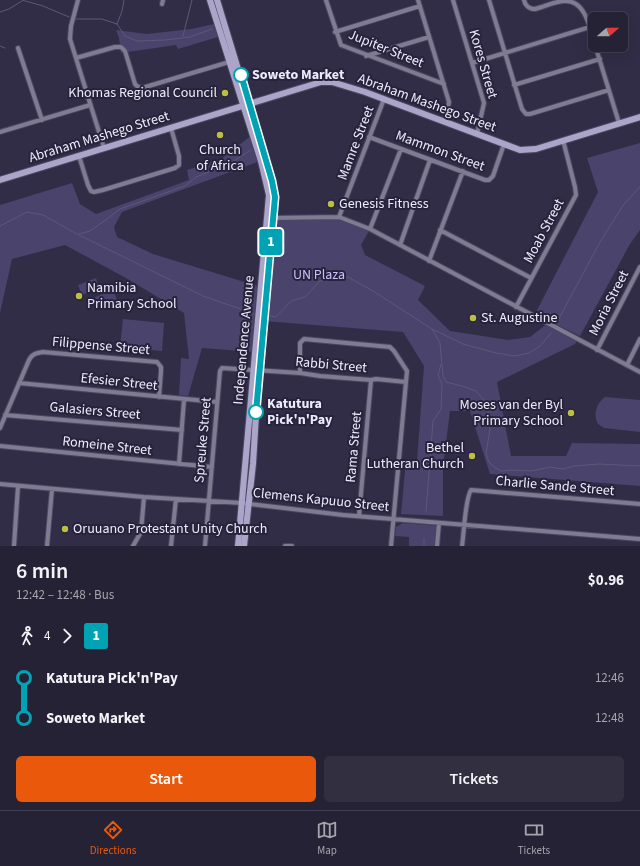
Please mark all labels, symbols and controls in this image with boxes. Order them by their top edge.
north arrow [588,12,628,52]
map controls [588,12,628,52]
street label: Jupiter Street [345,25,427,73]
street label: Kores Street [464,27,502,101]
place label: Soweto Market [252,65,345,85]
marker: Soweto Market [233,67,249,83]
street label: Abraham Mashego Street [355,69,499,137]
place label: Khomas Regional Council [68,83,217,103]
marker: Khomas Regional Council [220,88,230,98]
street label: Mamre Street [333,103,379,183]
street label: Abraham Mashego Street [26,106,172,168]
street label: Mammon Street [393,126,488,176]
marker: Church of Africa [215,130,225,140]
place label: Church of Africa [196,140,244,176]
place label: Genesis Fitness [339,194,429,214]
street label: Moab Street [519,195,569,267]
marker: Genesis Fitness [326,199,336,209]
line badge: 1 [258,229,284,255]
text: 1 [267,232,275,252]
park label: UN Plaza [293,265,345,285]
street label: Moria Street [584,267,634,339]
street label: Independence Avenue [228,274,260,406]
place label: Namibia Primary School [87,278,177,314]
marker: Namibia Primary School [74,291,84,301]
place label: St. Augustine [481,308,557,328]
marker: St. Augustine [468,313,478,323]
street label: Filippense Street [51,332,151,360]
street label: Rabbi Street [294,352,368,378]
street label: Efesier Street [80,368,159,396]
place label: Katutura Pick'n'Pay [267,394,333,430]
place label: Moses van der Byl Primary School [459,395,563,431]
street label: Spreuke Street [189,396,217,484]
street label: Galasiers Street [49,397,142,425]
marker: Katutura Pick'n'Pay [248,404,264,420]
marker: Moses van der Byl Primary School [566,408,576,418]
street label: Rama Street [341,410,367,483]
street label: Romeine Street [61,431,153,461]
place label: Bethel Lutheran Church [366,438,464,474]
marker: Bethel Lutheran Church [467,451,477,461]
street label: Charlie Sande Street [495,471,615,501]
street label: Clemens Kapuuo Street [252,483,390,517]
place label: Oruuano Protestant Unity Church [73,519,267,539]
marker: Oruuano Protestant Unity Church [60,524,70,534]
text: 6 min [16,555,68,587]
text: $0.96 [588,570,624,591]
text: 12:42 – 12:48 · Bus [16,586,114,604]
icon: walk [16,625,38,647]
icon: forward [56,625,78,647]
text: 1 [92,626,100,646]
text: 4 [44,627,50,645]
text: Katutura Pick'n'Pay [46,668,178,689]
text: 12:46 [595,669,624,687]
text: Soweto Market [46,708,145,729]
text: 12:48 [595,709,624,727]
button: Start [16,756,316,802]
button: Tickets [324,756,624,802]
tab: Directions [90,819,136,858]
tab: Map [316,819,338,858]
tab: Tickets [518,819,550,858]

